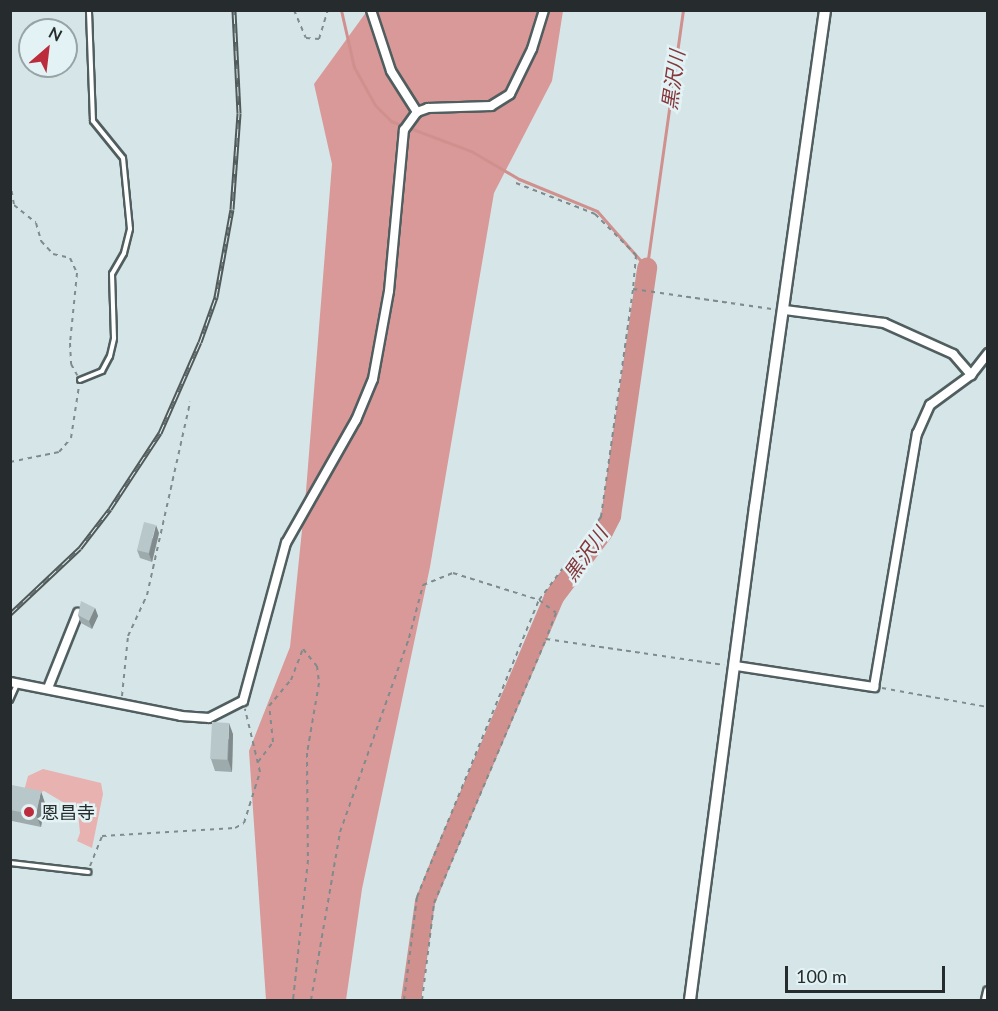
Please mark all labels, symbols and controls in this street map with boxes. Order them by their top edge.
north arrow [18,18,78,78]
text: N [46,22,66,45]
water label: 黒沢川 [657,49,689,111]
water label: 黒沢川 [558,523,612,585]
place label: 恩昌寺 [41,801,95,823]
marker: 恩昌寺 [22,805,36,819]
scale bar [788,954,948,992]
text: 100 m [796,965,847,987]

